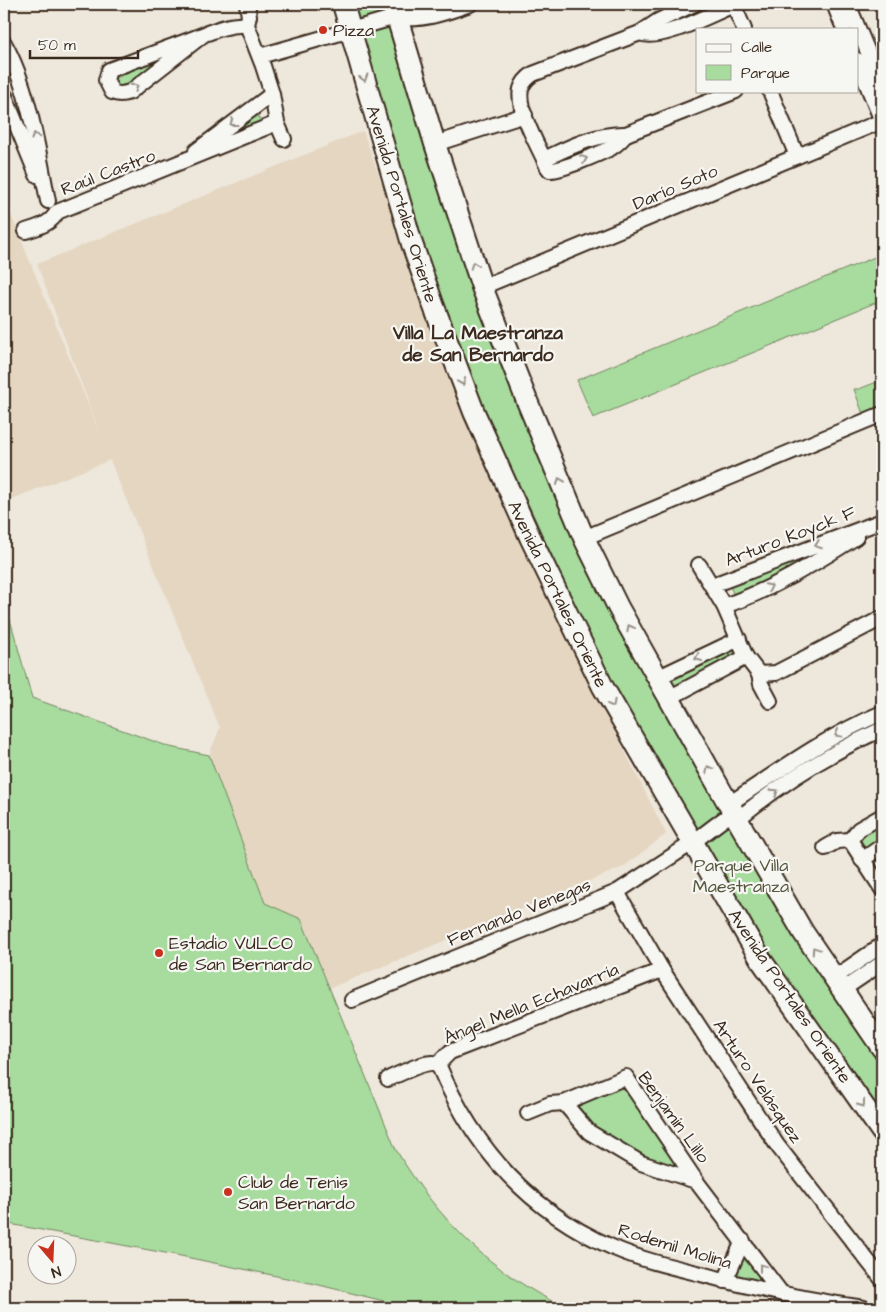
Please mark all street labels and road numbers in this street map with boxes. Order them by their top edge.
street label: Avenida Portales Oriente [360,102,444,306]
street label: Raúl Castro [57,143,159,202]
street label: Darío Soto [629,158,721,217]
street label: Avenida Portales Oriente [501,497,614,692]
street label: Arturo Koyck F [721,500,860,574]
street label: Fernando Venegas [444,872,595,954]
street label: Avenida Portales Oriente [722,904,857,1089]
street label: Ángel Mella Echavarría [440,957,623,1051]
street label: Arturo Velásquez [707,1015,808,1148]
street label: Benjamín Lillo [632,1066,715,1168]
street label: Rodemil Molina [615,1217,735,1276]

